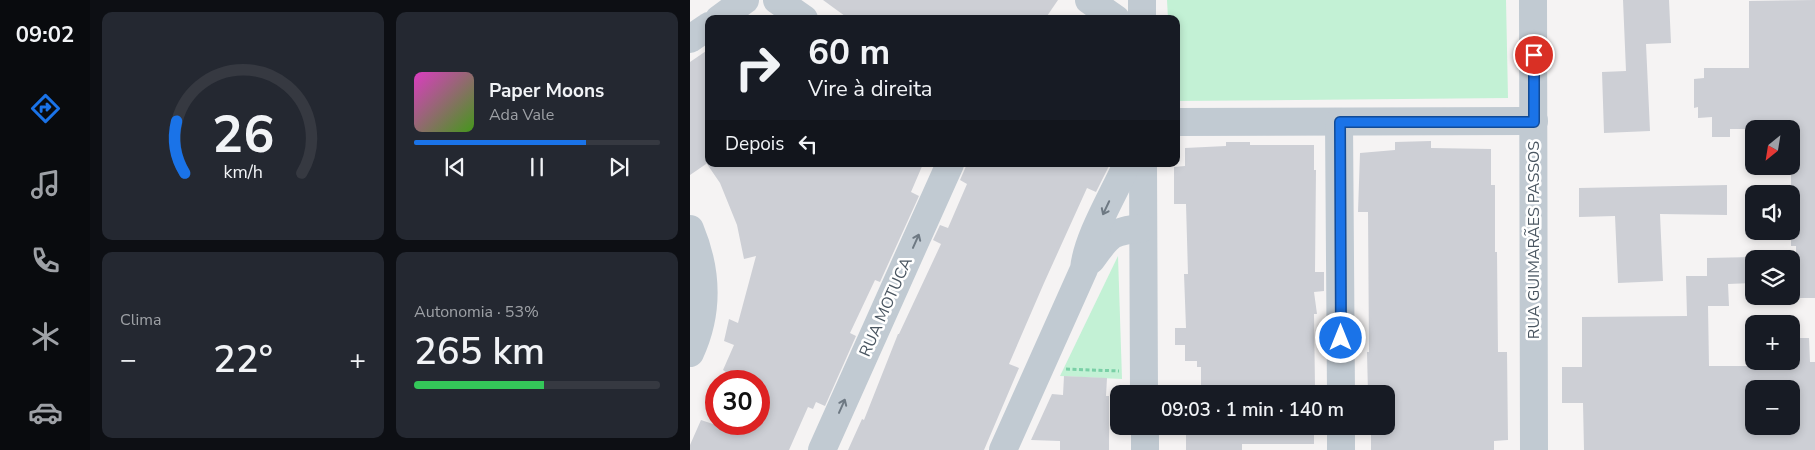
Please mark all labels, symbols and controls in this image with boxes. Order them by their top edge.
text: 09:02 [16,20,74,50]
text: 60 m [808,29,890,76]
pin [1513,34,1555,76]
icon: right [725,35,790,100]
icon: arrive [1520,41,1548,69]
text: Vire à direita [808,74,933,104]
text: Paper Moons [489,78,604,104]
icon: directions [28,91,63,126]
text: 26 [212,99,274,170]
text: Ada Vale [489,104,554,126]
north arrow [1745,120,1800,175]
map controls [1745,120,1800,435]
icon: left [794,130,822,158]
text: Depois [725,131,784,157]
street label: RUA GUIMARÃES PASSOS [1523,141,1545,339]
icon: previous [441,153,469,181]
icon: pause [523,153,551,181]
icon: next [605,153,633,181]
text: km/h [223,160,263,184]
icon: music [28,167,63,202]
button: sound [1745,185,1800,240]
one-way arrow [1101,200,1111,215]
one-way arrow [911,234,921,249]
icon: phone [28,243,63,278]
button: layers [1745,250,1800,305]
street label: RUA MOTUCA [854,253,918,360]
text: Autonomia · 53% [414,301,539,323]
text: Clima [120,309,161,331]
position arrow [1314,311,1366,363]
button: + [1745,315,1800,370]
icon: climate [28,319,63,354]
text: 265 km [414,326,545,377]
text: 22° [213,334,273,385]
text: − [120,341,137,379]
text: + [349,341,366,379]
speed limit sign: 30 [705,370,770,435]
button: − [1745,380,1800,435]
icon: car [28,395,63,430]
text: 09:03 · 1 min · 140 m [1161,397,1344,423]
one-way arrow [838,399,848,414]

